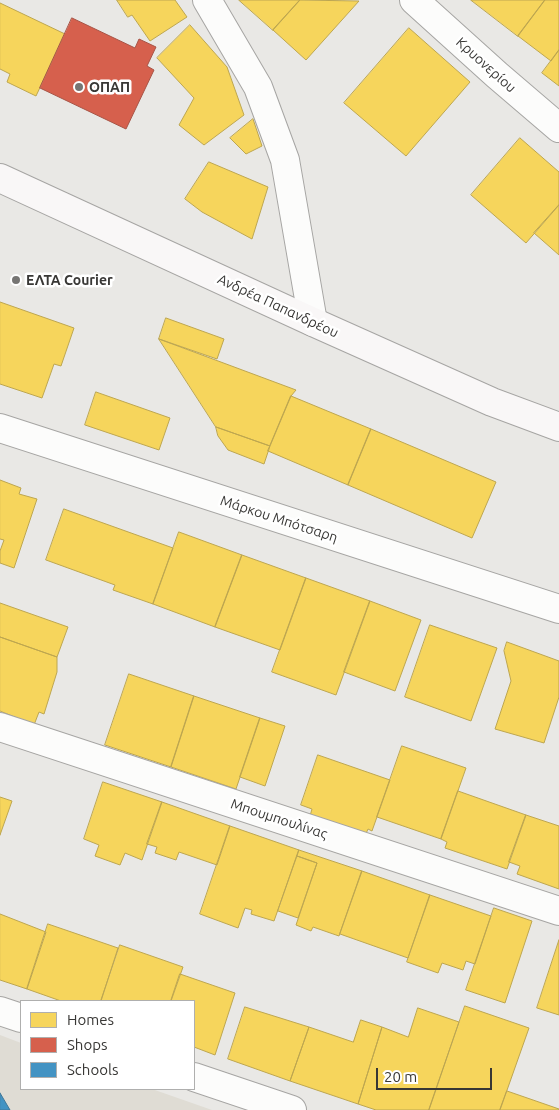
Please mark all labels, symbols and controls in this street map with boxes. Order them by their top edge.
street label: Κρυονερίου [453,34,519,96]
place label: ΟΠΑΠ [89,79,130,95]
marker: ΟΠΑΠ [73,81,85,93]
street label: Ανδρέα Παπανδρέου [215,271,341,341]
place label: ΕΛΤΑ Courier [26,272,113,288]
marker: ΕΛΤΑ Courier [10,274,22,286]
street label: Μάρκου Μπότσαρη [218,492,340,546]
street label: Μπουμπουλίνας [229,795,329,843]
legend [20,1000,195,1090]
text: Homes [67,1011,114,1028]
text: Shops [67,1036,108,1053]
scale bar [379,1058,495,1090]
text: Schools [67,1061,118,1078]
text: 20 m [384,1068,417,1085]

